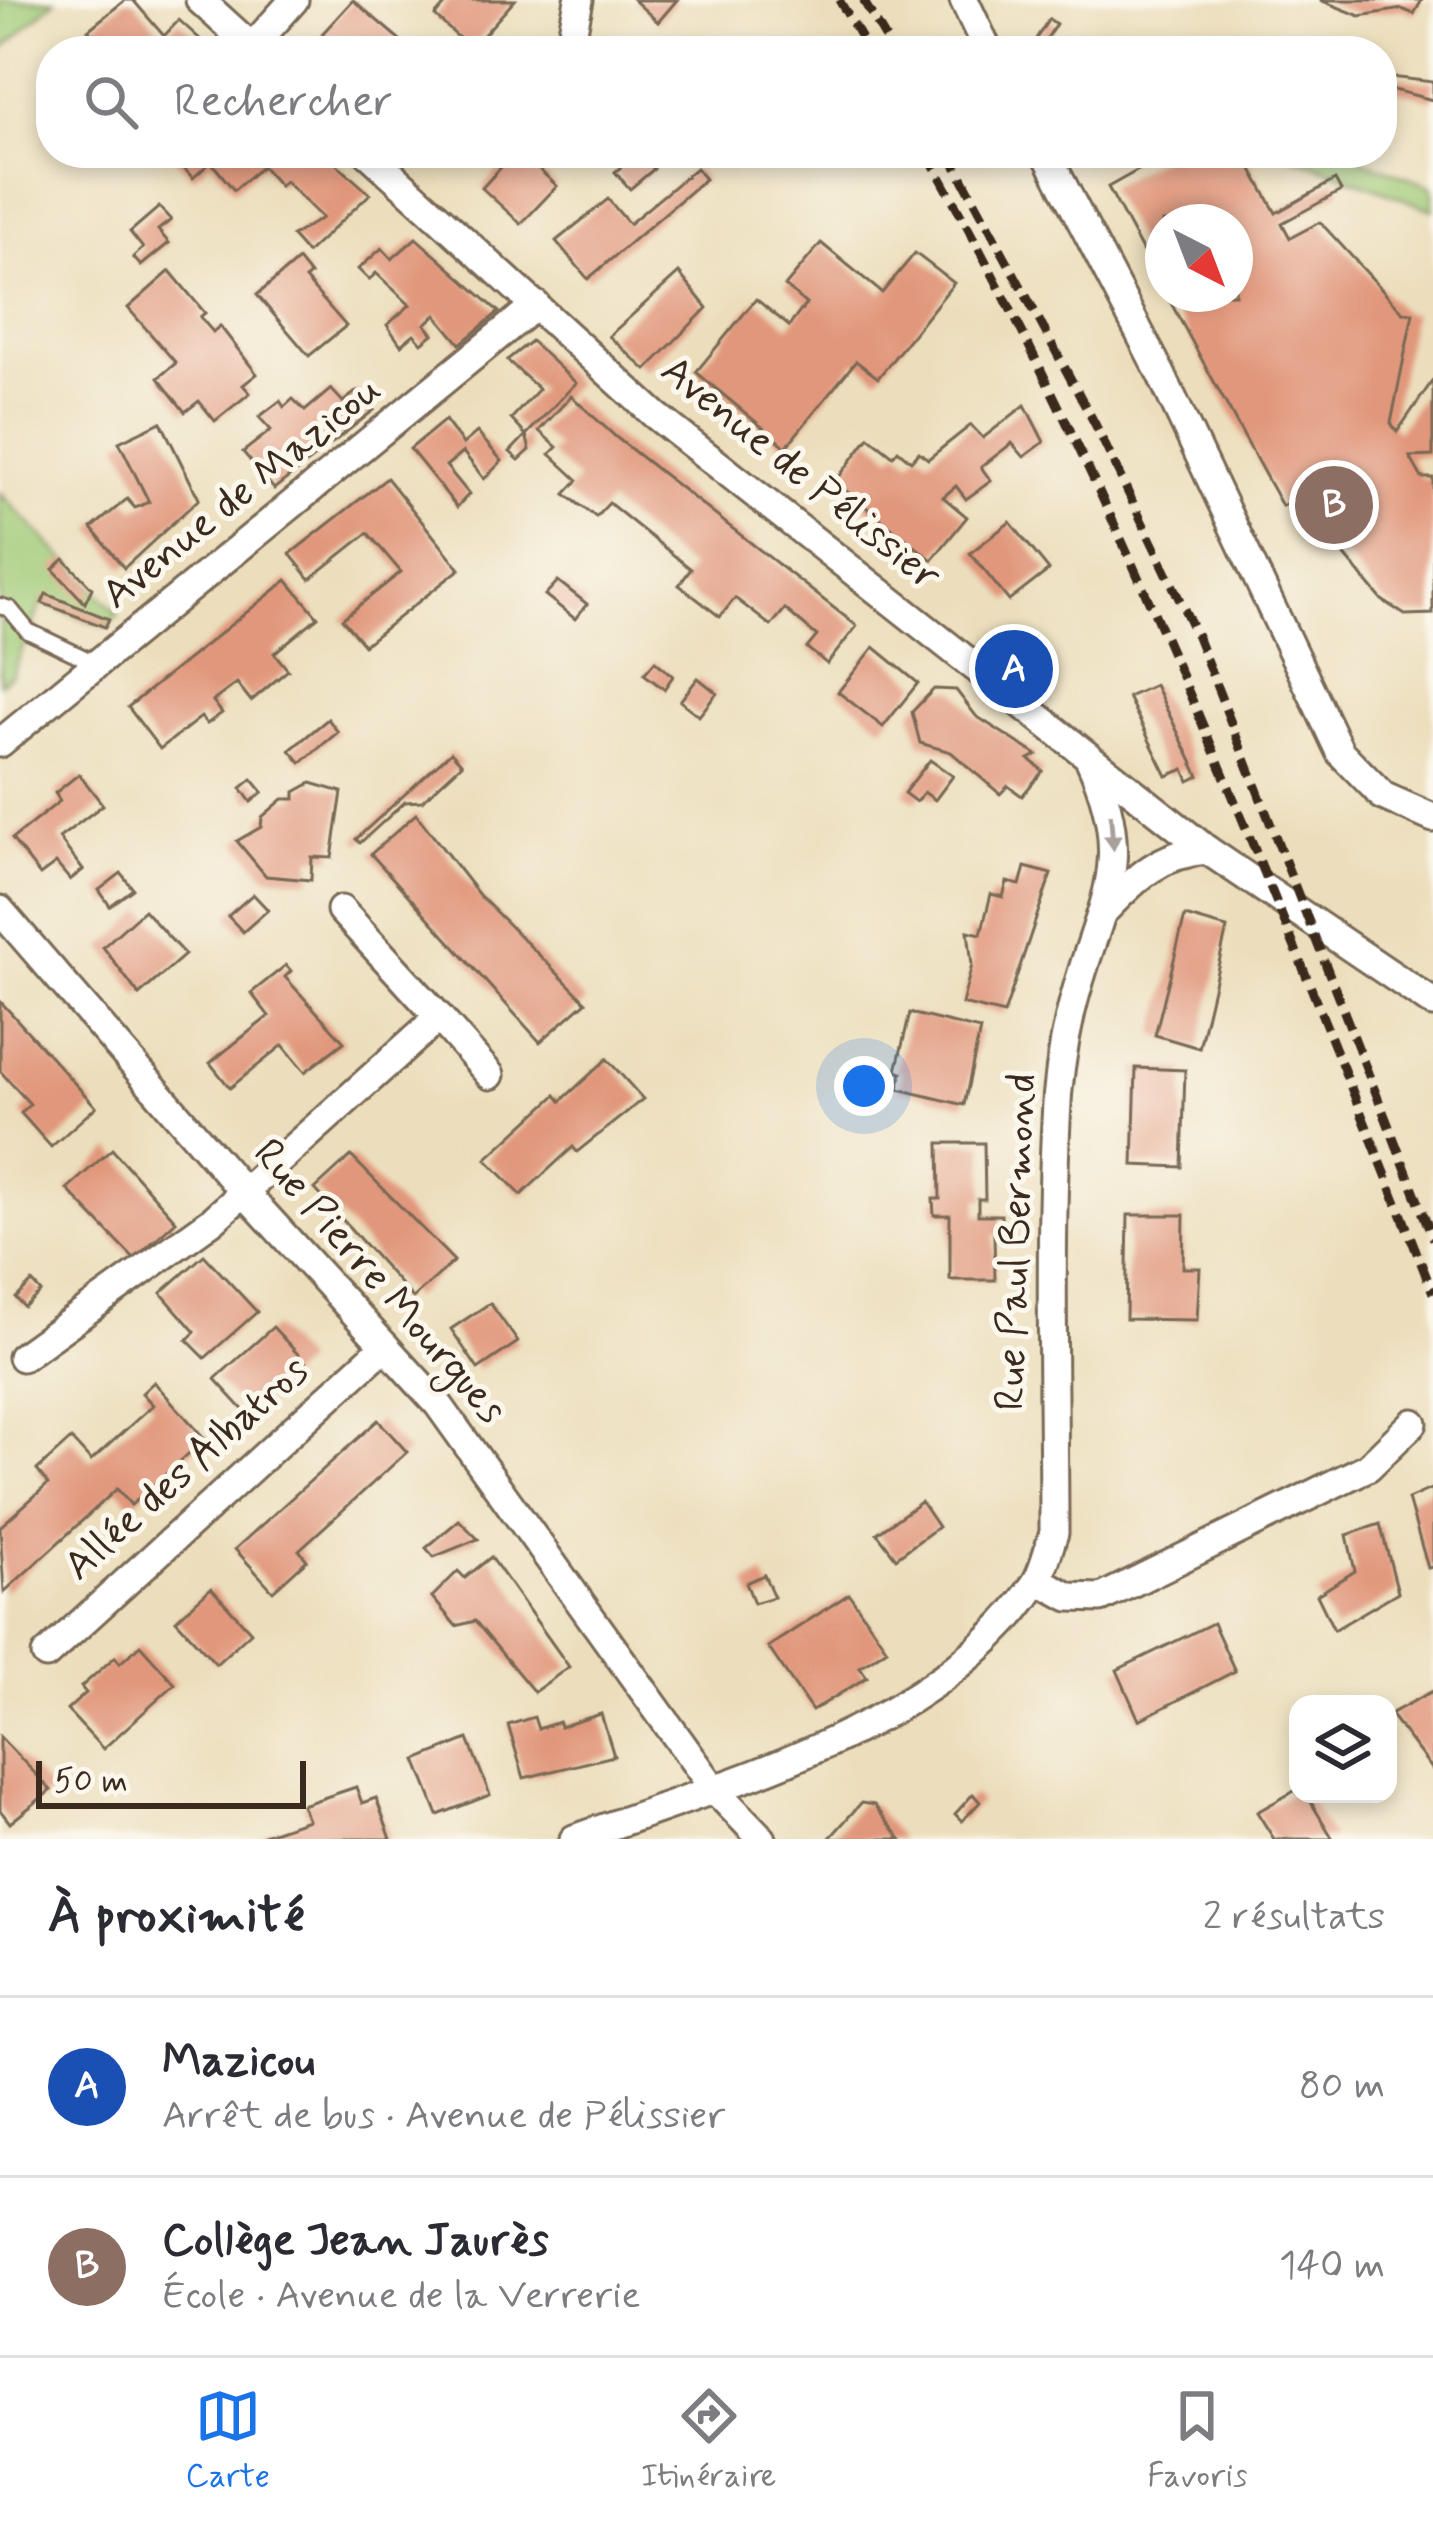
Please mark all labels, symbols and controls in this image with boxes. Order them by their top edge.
search box [36,36,1397,168]
icon: search [78,69,144,135]
text: Rechercher [174,73,393,132]
north arrow [1145,204,1253,312]
street label: Avenue de Pélissier [649,344,952,604]
street label: Avenue de Mazicou [91,363,393,623]
pin: B [1295,460,1373,550]
pin: A [975,624,1053,714]
one-way arrow [1103,813,1122,851]
your location [834,1056,894,1116]
street label: Rue Paul Bermond [984,1072,1050,1412]
street label: Rue Pierre Mourgues [238,1128,518,1438]
street label: Allée des Albatros [53,1344,321,1594]
map controls [1289,1695,1397,1803]
button: layers [1289,1695,1397,1803]
scale bar [36,1755,306,1808]
text: 50 m [54,1760,128,1804]
text: À proximité [48,1884,304,1950]
text: 2 résultats [1203,1892,1385,1943]
text: Mazicou [162,2032,315,2091]
text: A [74,2061,100,2112]
text: 80 m [1299,2061,1385,2112]
text: Arrêt de bus · Avenue de Pélissier [162,2091,725,2142]
text: Collège Jean Jaurès [162,2212,549,2271]
text: B [75,2241,99,2292]
text: 140 m [1279,2241,1385,2292]
text: École · Avenue de la Verrerie [162,2271,641,2322]
tab: Carte [185,2383,270,2499]
tab: Itinéraire [641,2383,776,2499]
tab: Favoris [1147,2383,1248,2499]

